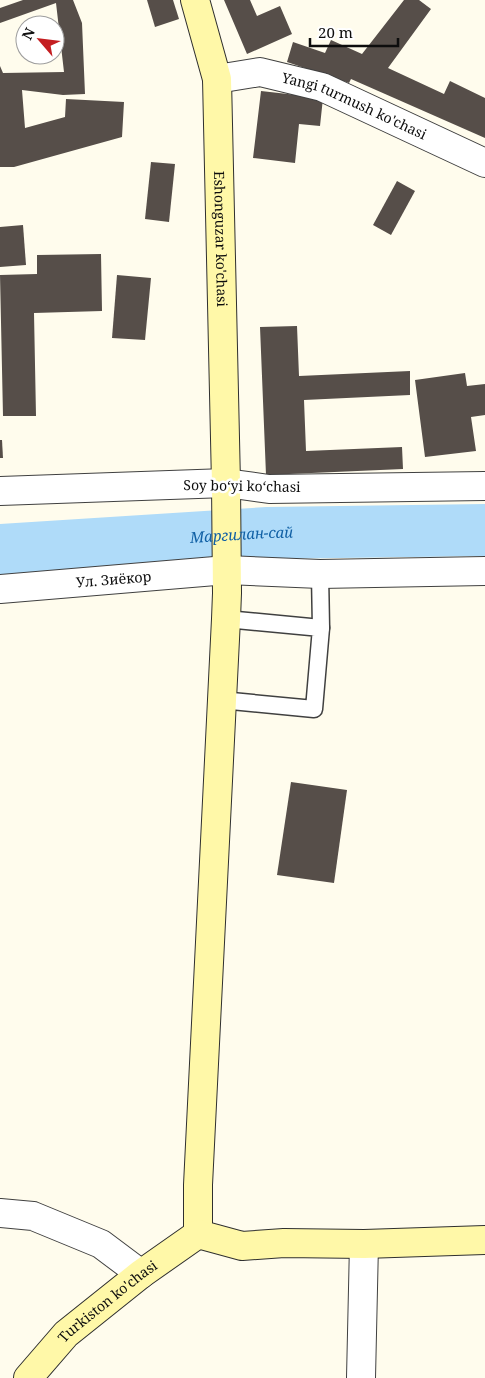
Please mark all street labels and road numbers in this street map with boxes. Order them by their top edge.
street label: Yangi turmush ko'chasi [279,67,430,144]
street label: Eshonguzar ko'chasi [210,171,232,308]
street label: Soy boʻyi koʻchasi [183,475,301,496]
street label: Ул. Зиёкор [75,566,152,592]
street label: Turkiston ko'chasi [53,1255,161,1346]

